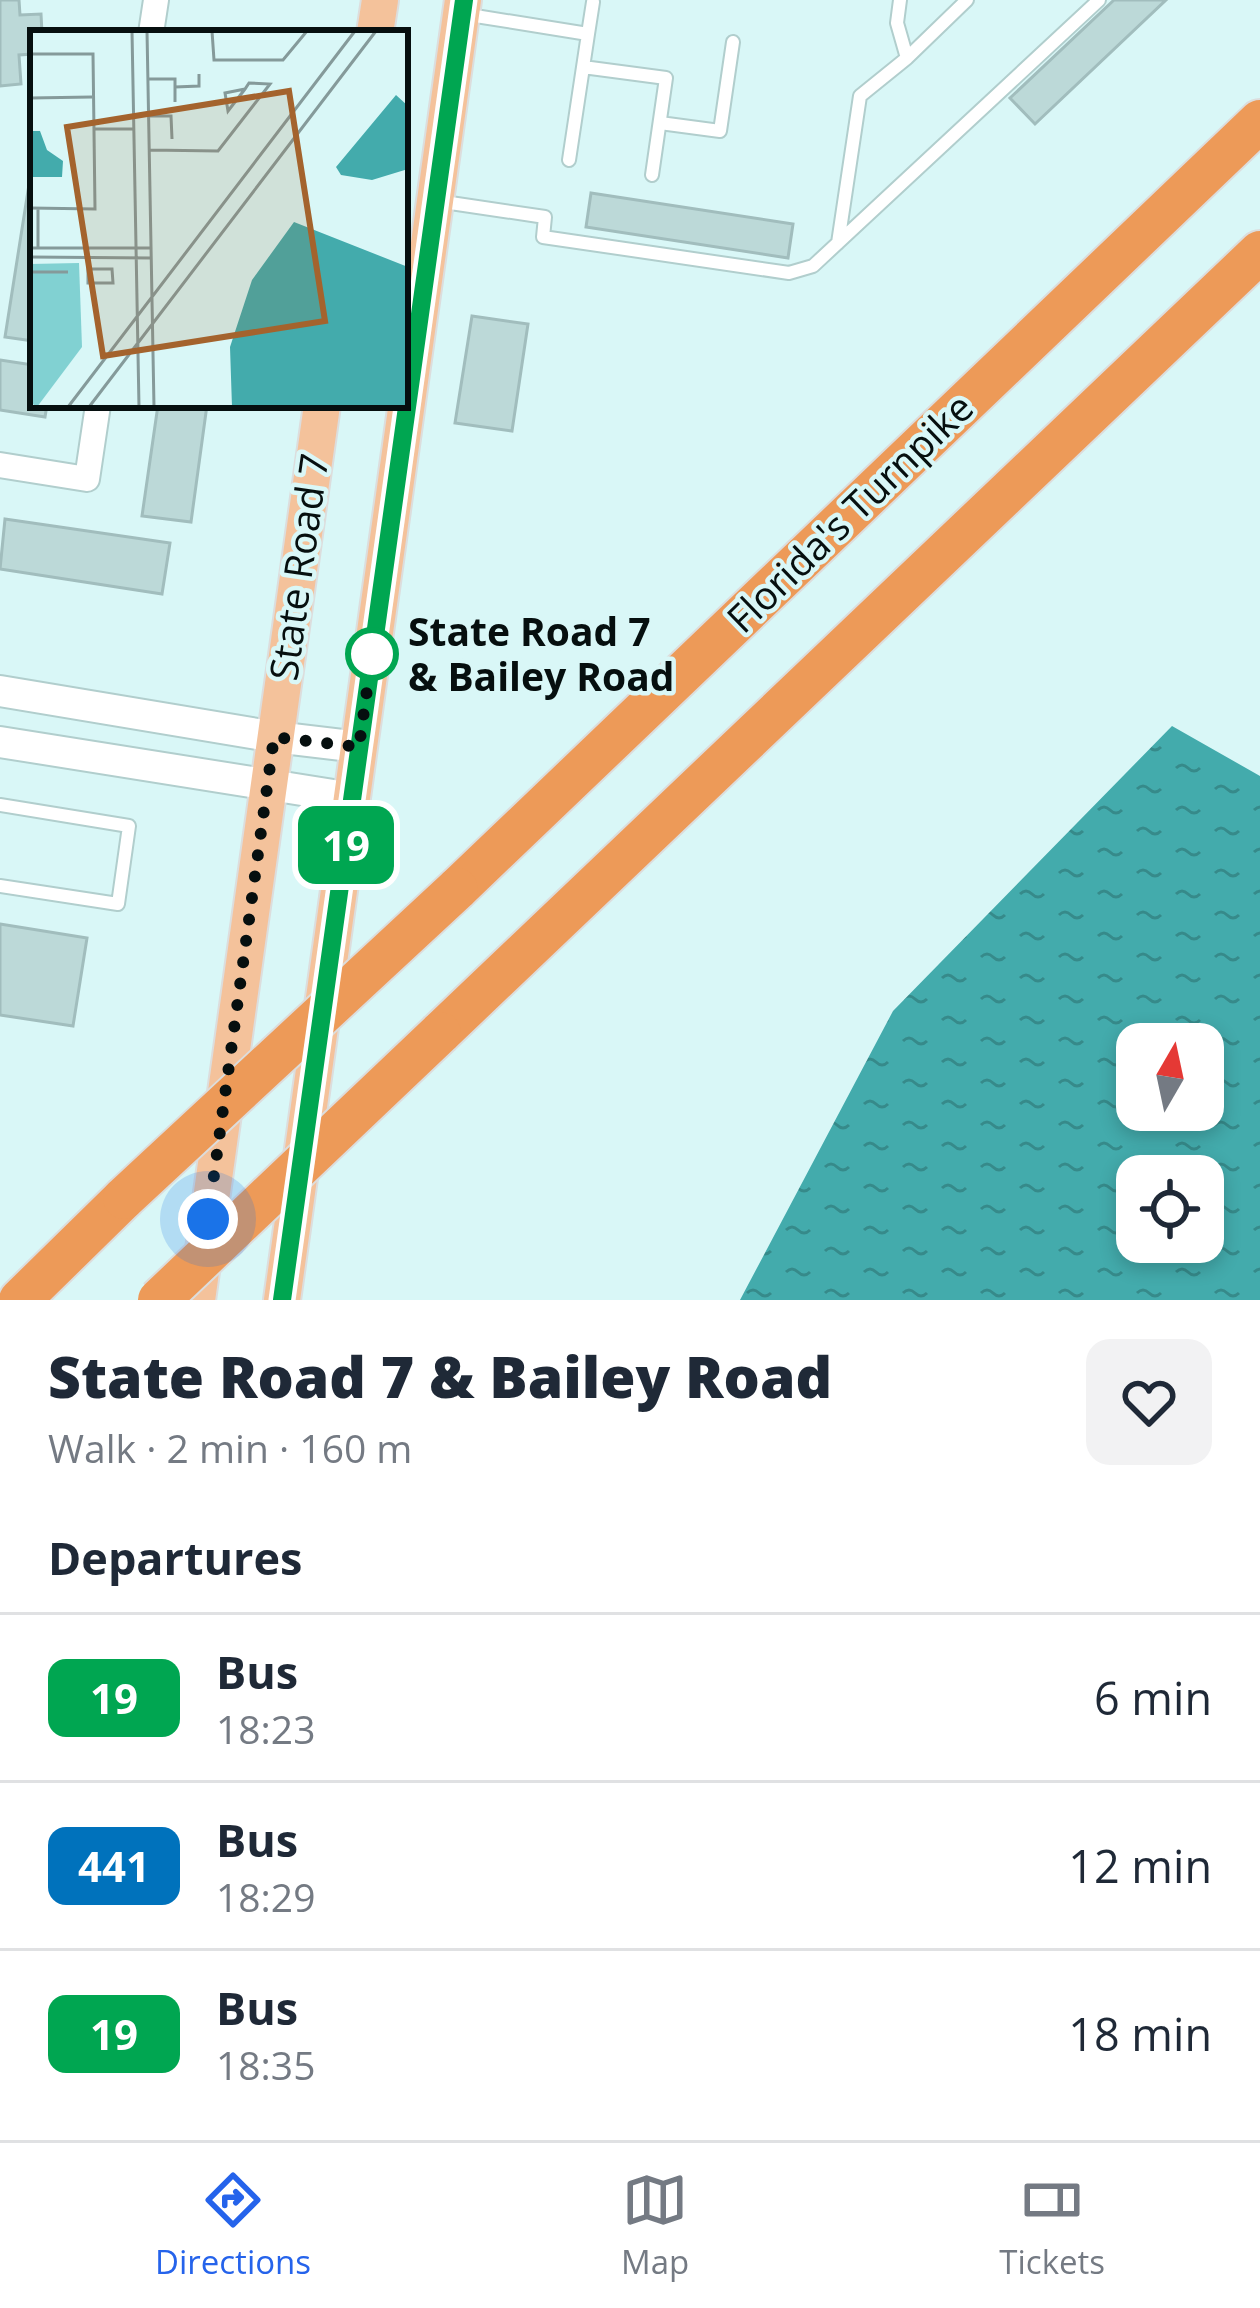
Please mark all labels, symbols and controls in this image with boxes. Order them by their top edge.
inset map [30,30,408,408]
street label: Florida's Turnpike [714,381,984,643]
street label: State Road 7 [255,450,340,684]
place label: State Road 7 & Bailey Road [408,604,674,702]
marker: State Road 7 & Bailey Road [347,629,397,679]
line badge: 19 [292,806,400,884]
text: 19 [322,816,370,873]
north arrow [1116,1023,1224,1131]
map controls [1116,1023,1224,1263]
button: locate [1116,1155,1224,1263]
your location [178,1189,238,1249]
text: State Road 7 & Bailey Road [48,1337,832,1415]
button: heart [1086,1339,1212,1465]
text: Walk · 2 min · 160 m [48,1421,412,1474]
text: Departures [48,1527,303,1588]
text: Bus [216,1641,298,1702]
text: 6 min [1094,1667,1212,1728]
text: 19 [90,1669,138,1726]
text: 18:23 [216,1702,315,1755]
text: Bus [216,1809,298,1870]
text: 12 min [1068,1835,1212,1896]
text: 441 [78,1837,150,1894]
text: 18:29 [216,1870,315,1923]
text: Bus [216,1977,298,2038]
text: 18 min [1068,2003,1212,2064]
text: 19 [90,2005,138,2062]
text: 18:35 [216,2038,315,2091]
tab: Directions [155,2167,311,2284]
tab: Map [621,2167,689,2284]
tab: Tickets [999,2167,1105,2284]

